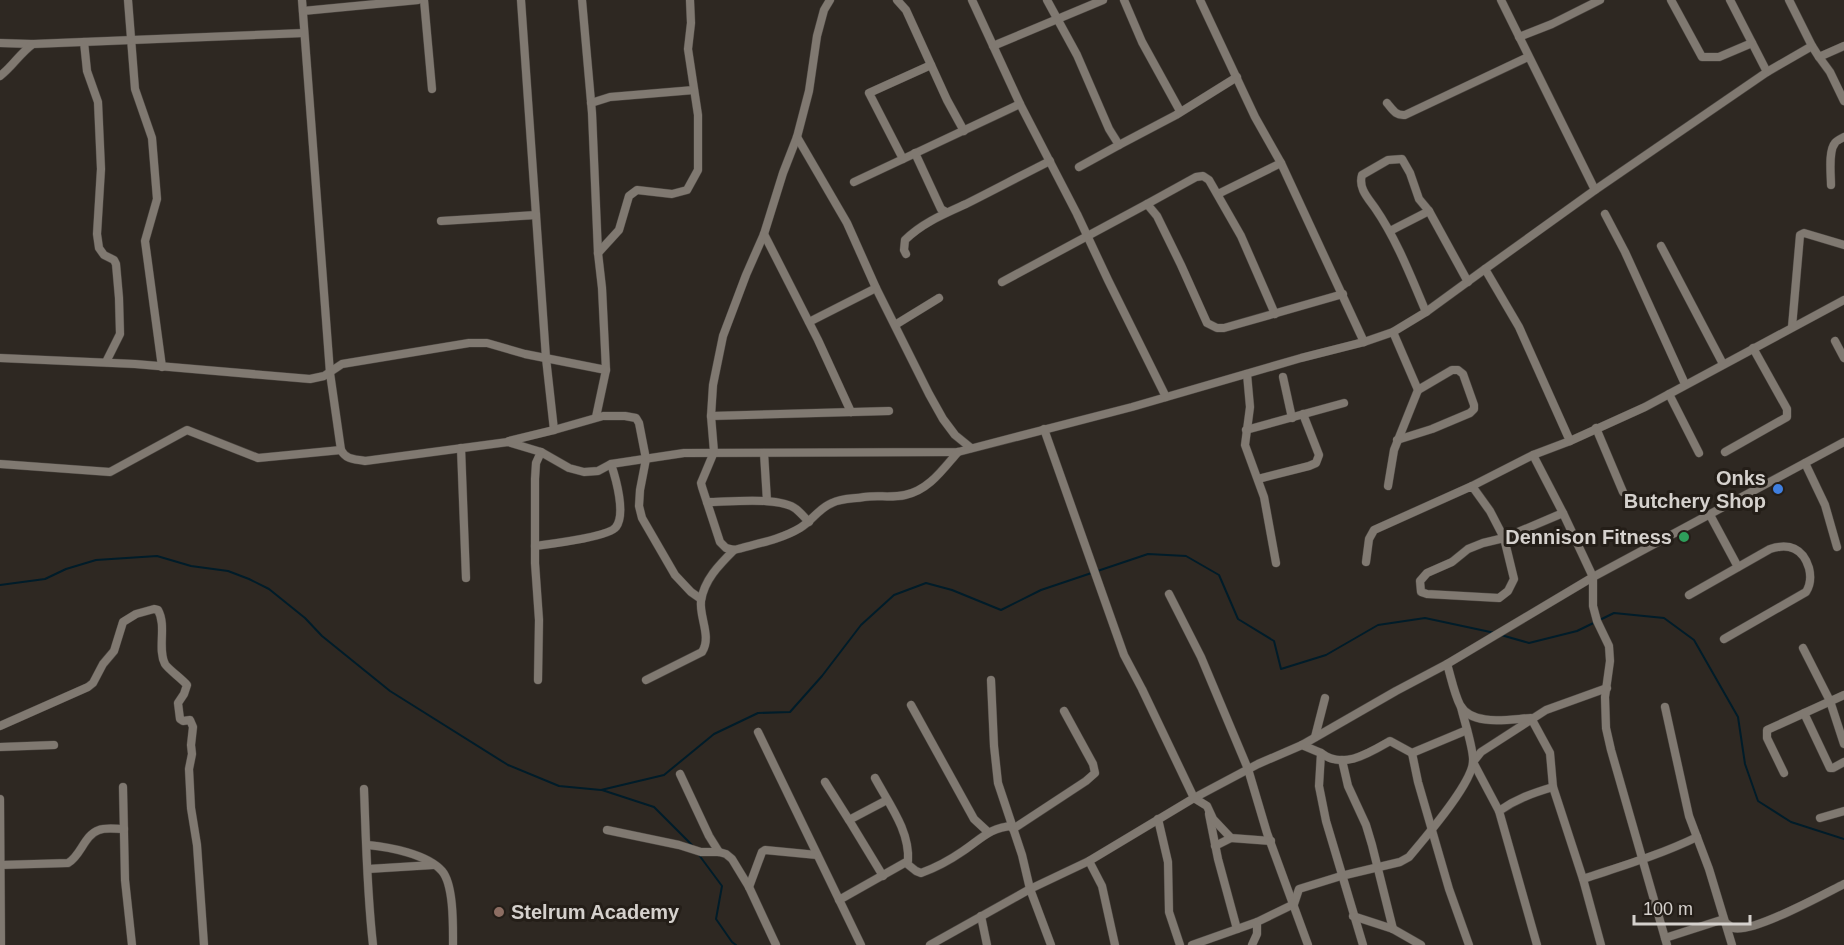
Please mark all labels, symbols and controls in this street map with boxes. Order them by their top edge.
place label: Onks Butchery Shop [1624,467,1766,512]
marker: Onks Butchery Shop [1771,482,1785,496]
place label: Dennison Fitness [1505,526,1672,548]
marker: Dennison Fitness [1677,530,1691,544]
scale bar [1634,888,1750,926]
text: 100 m [1643,899,1693,919]
place label: Stelrum Academy [511,901,680,923]
marker: Stelrum Academy [492,905,506,919]

